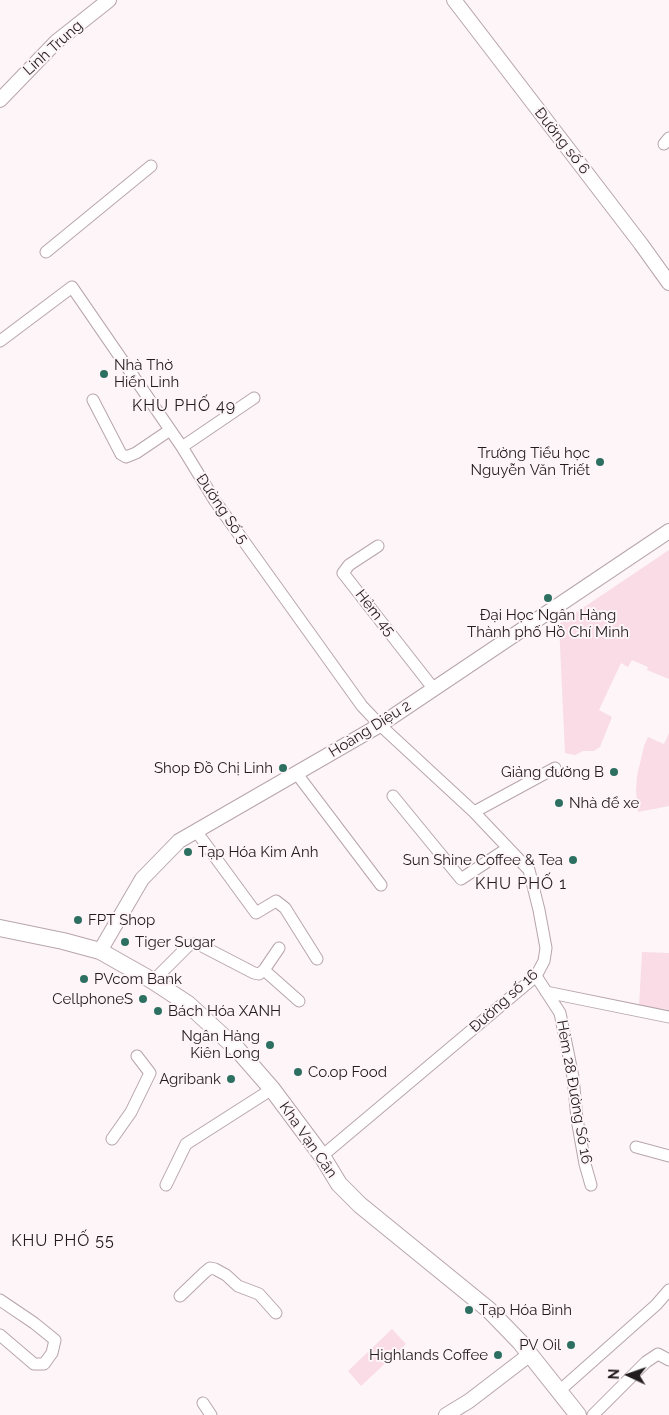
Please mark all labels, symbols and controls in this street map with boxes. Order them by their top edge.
street label: Linh Trung [20,17,86,79]
street label: Đường số 6 [530,104,594,178]
place label: Nhà Thờ Hiển Linh [114,356,179,391]
marker: Nhà Thờ Hiển Linh [98,368,110,380]
district label: KHU PHỐ 49 [131,396,237,416]
place label: Trường Tiểu học Nguyễn Văn Triết [471,444,590,479]
marker: Trường Tiểu học Nguyễn Văn Triết [594,456,606,468]
street label: Đường Số 5 [192,471,252,547]
street label: Hẻm 45 [351,586,399,640]
marker: Đại Học Ngân Hàng Thành phố Hồ Chí Minh [542,592,554,604]
place label: Đại Học Ngân Hàng Thành phố Hồ Chí Minh [467,606,629,641]
street label: Hoàng Diệu 2 [326,697,414,761]
place label: Shop Đồ Chị Linh [154,759,273,777]
marker: Shop Đồ Chị Linh [277,762,289,774]
place label: Giảng đường B [501,763,604,781]
marker: Giảng đường B [608,766,620,778]
place label: Nhà để xe [569,794,639,812]
marker: Nhà để xe [553,797,565,809]
place label: Tạp Hóa Kim Anh [198,843,318,861]
marker: Tạp Hóa Kim Anh [182,846,194,858]
place label: Sun Shine Coffee & Tea [403,851,563,869]
marker: Sun Shine Coffee & Tea [567,854,579,866]
district label: KHU PHỐ 1 [474,874,568,894]
place label: FPT Shop [88,911,155,929]
marker: FPT Shop [72,914,84,926]
place label: Tiger Sugar [135,933,215,951]
marker: Tiger Sugar [119,936,131,948]
street label: Đường số 16 [466,966,542,1036]
place label: PVcom Bank [94,970,182,988]
marker: PVcom Bank [78,973,90,985]
place label: CellphoneS [52,990,133,1008]
marker: CellphoneS [137,993,149,1005]
place label: Bách Hóa XANH [168,1002,281,1020]
marker: Bách Hóa XANH [152,1005,164,1017]
street label: Hẻm 28 Đường Số 16 [552,1019,596,1165]
place label: Ngân Hàng Kiên Long [181,1027,260,1062]
marker: Ngân Hàng Kiên Long [264,1039,276,1051]
place label: Co.op Food [308,1063,387,1081]
marker: Co.op Food [292,1066,304,1078]
place label: Agribank [159,1070,221,1088]
marker: Agribank [225,1073,237,1085]
street label: Kha Vạn Cân [275,1099,341,1181]
district label: KHU PHỐ 55 [10,1231,116,1251]
place label: Tạp Hóa Bình [479,1301,572,1319]
marker: Tạp Hóa Bình [463,1304,475,1316]
place label: PV Oil [519,1336,561,1354]
marker: PV Oil [565,1339,577,1351]
place label: Highlands Coffee [369,1346,488,1364]
marker: Highlands Coffee [492,1349,504,1361]
north arrow [604,1350,654,1400]
text: N [606,1368,622,1380]

